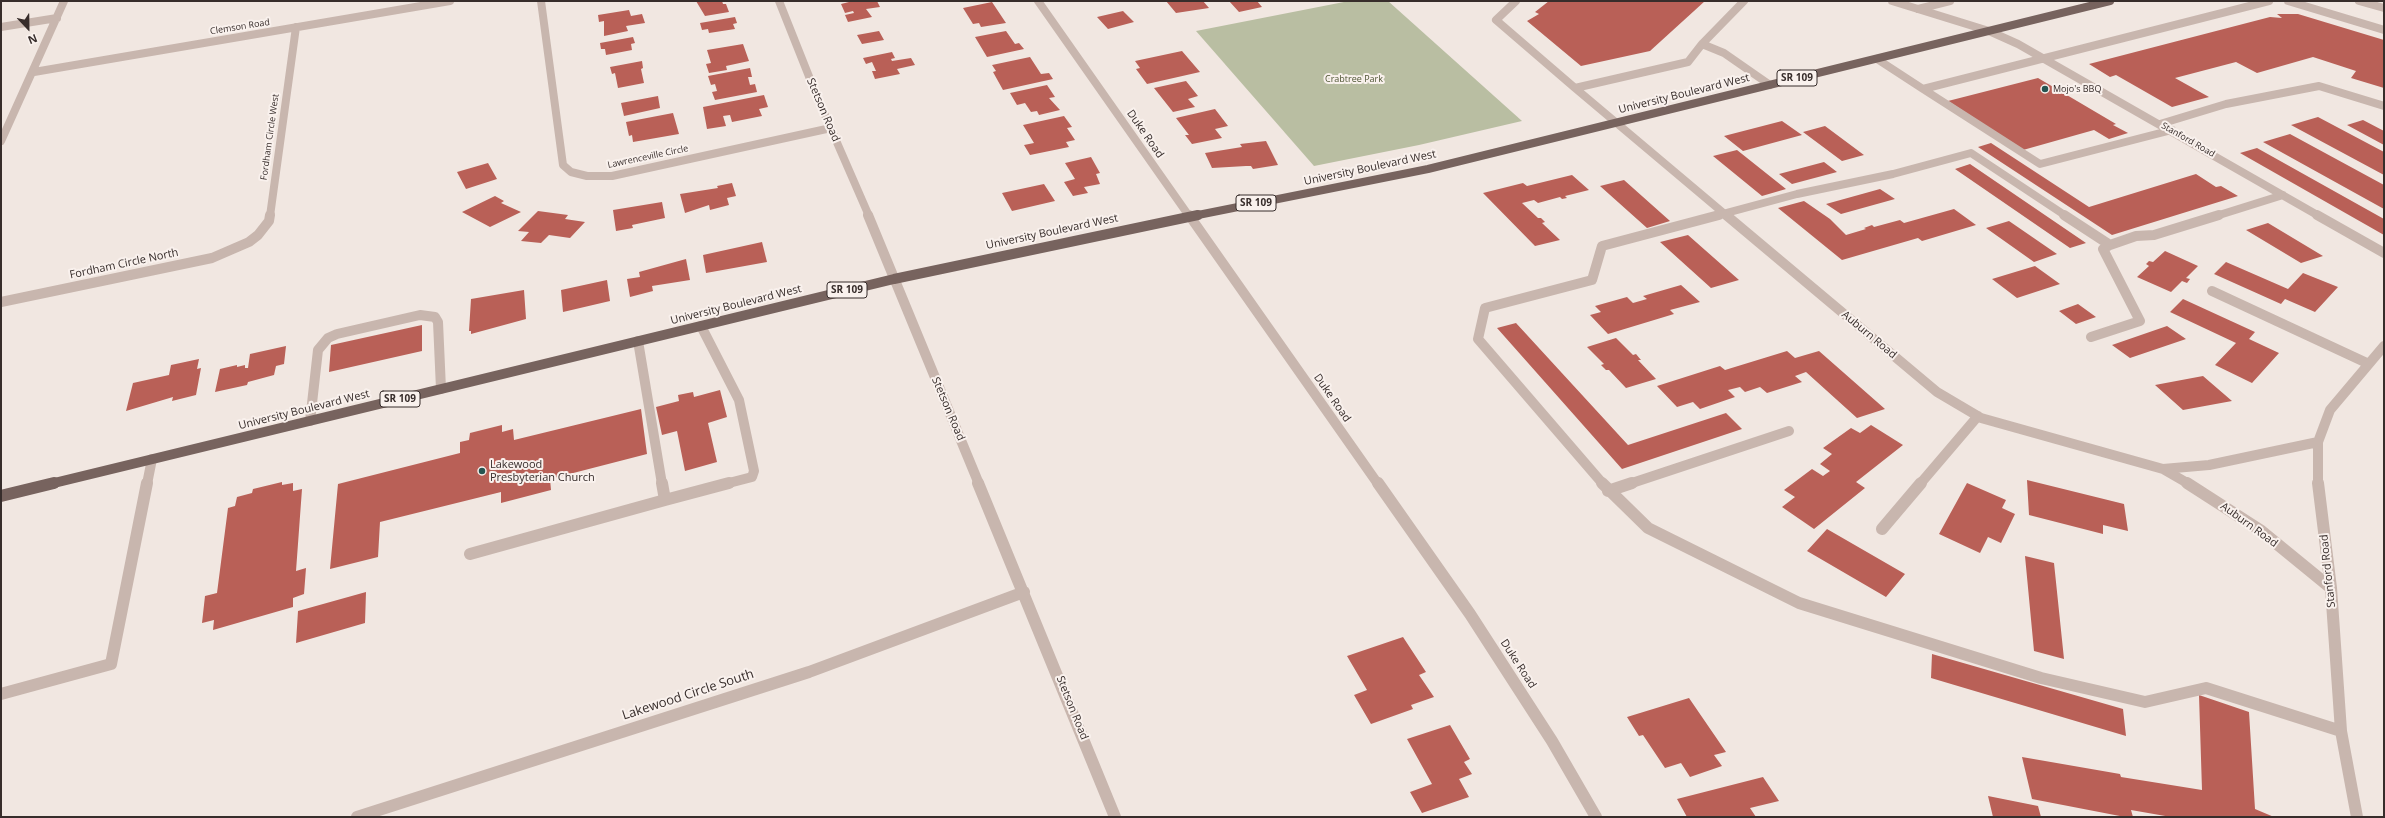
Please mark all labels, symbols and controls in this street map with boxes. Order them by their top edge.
north arrow [8,8,48,48]
street label: Clemson Road [209,17,271,37]
text: N [26,31,40,48]
road number: SR 109 [1777,70,1817,86]
street label: University Boulevard West [1617,71,1751,117]
park label: Crabtree Park [1325,74,1383,84]
street label: Stetson Road [804,76,842,144]
marker: Mojo's BBQ [2040,84,2050,94]
place label: Mojo's BBQ [2053,84,2101,94]
street label: Fordham Circle West [259,93,281,181]
street label: Duke Road [1124,107,1166,161]
street label: Stanford Road [2159,120,2217,160]
street label: Lawrenceville Circle [607,143,689,171]
street label: University Boulevard West [1303,148,1437,188]
road number: SR 109 [1236,195,1276,211]
street label: University Boulevard West [985,212,1119,252]
street label: Fordham Circle North [68,246,180,282]
street label: University Boulevard West [669,282,803,328]
road number: SR 109 [827,282,867,298]
street label: Auburn Road [1839,308,1899,362]
street label: Duke Road [1311,371,1353,425]
street label: Stetson Road [929,375,967,443]
street label: University Boulevard West [237,387,371,433]
road number: SR 109 [380,391,420,407]
place label: Lakewood Presbyterian Church [490,458,595,484]
marker: Lakewood Presbyterian Church [477,466,487,476]
street label: Auburn Road [2218,500,2280,550]
street label: Stanford Road [2318,534,2338,608]
street label: Duke Road [1497,637,1539,691]
street label: Lakewood Circle South [620,666,756,724]
street label: Stetson Road [1053,674,1091,742]

